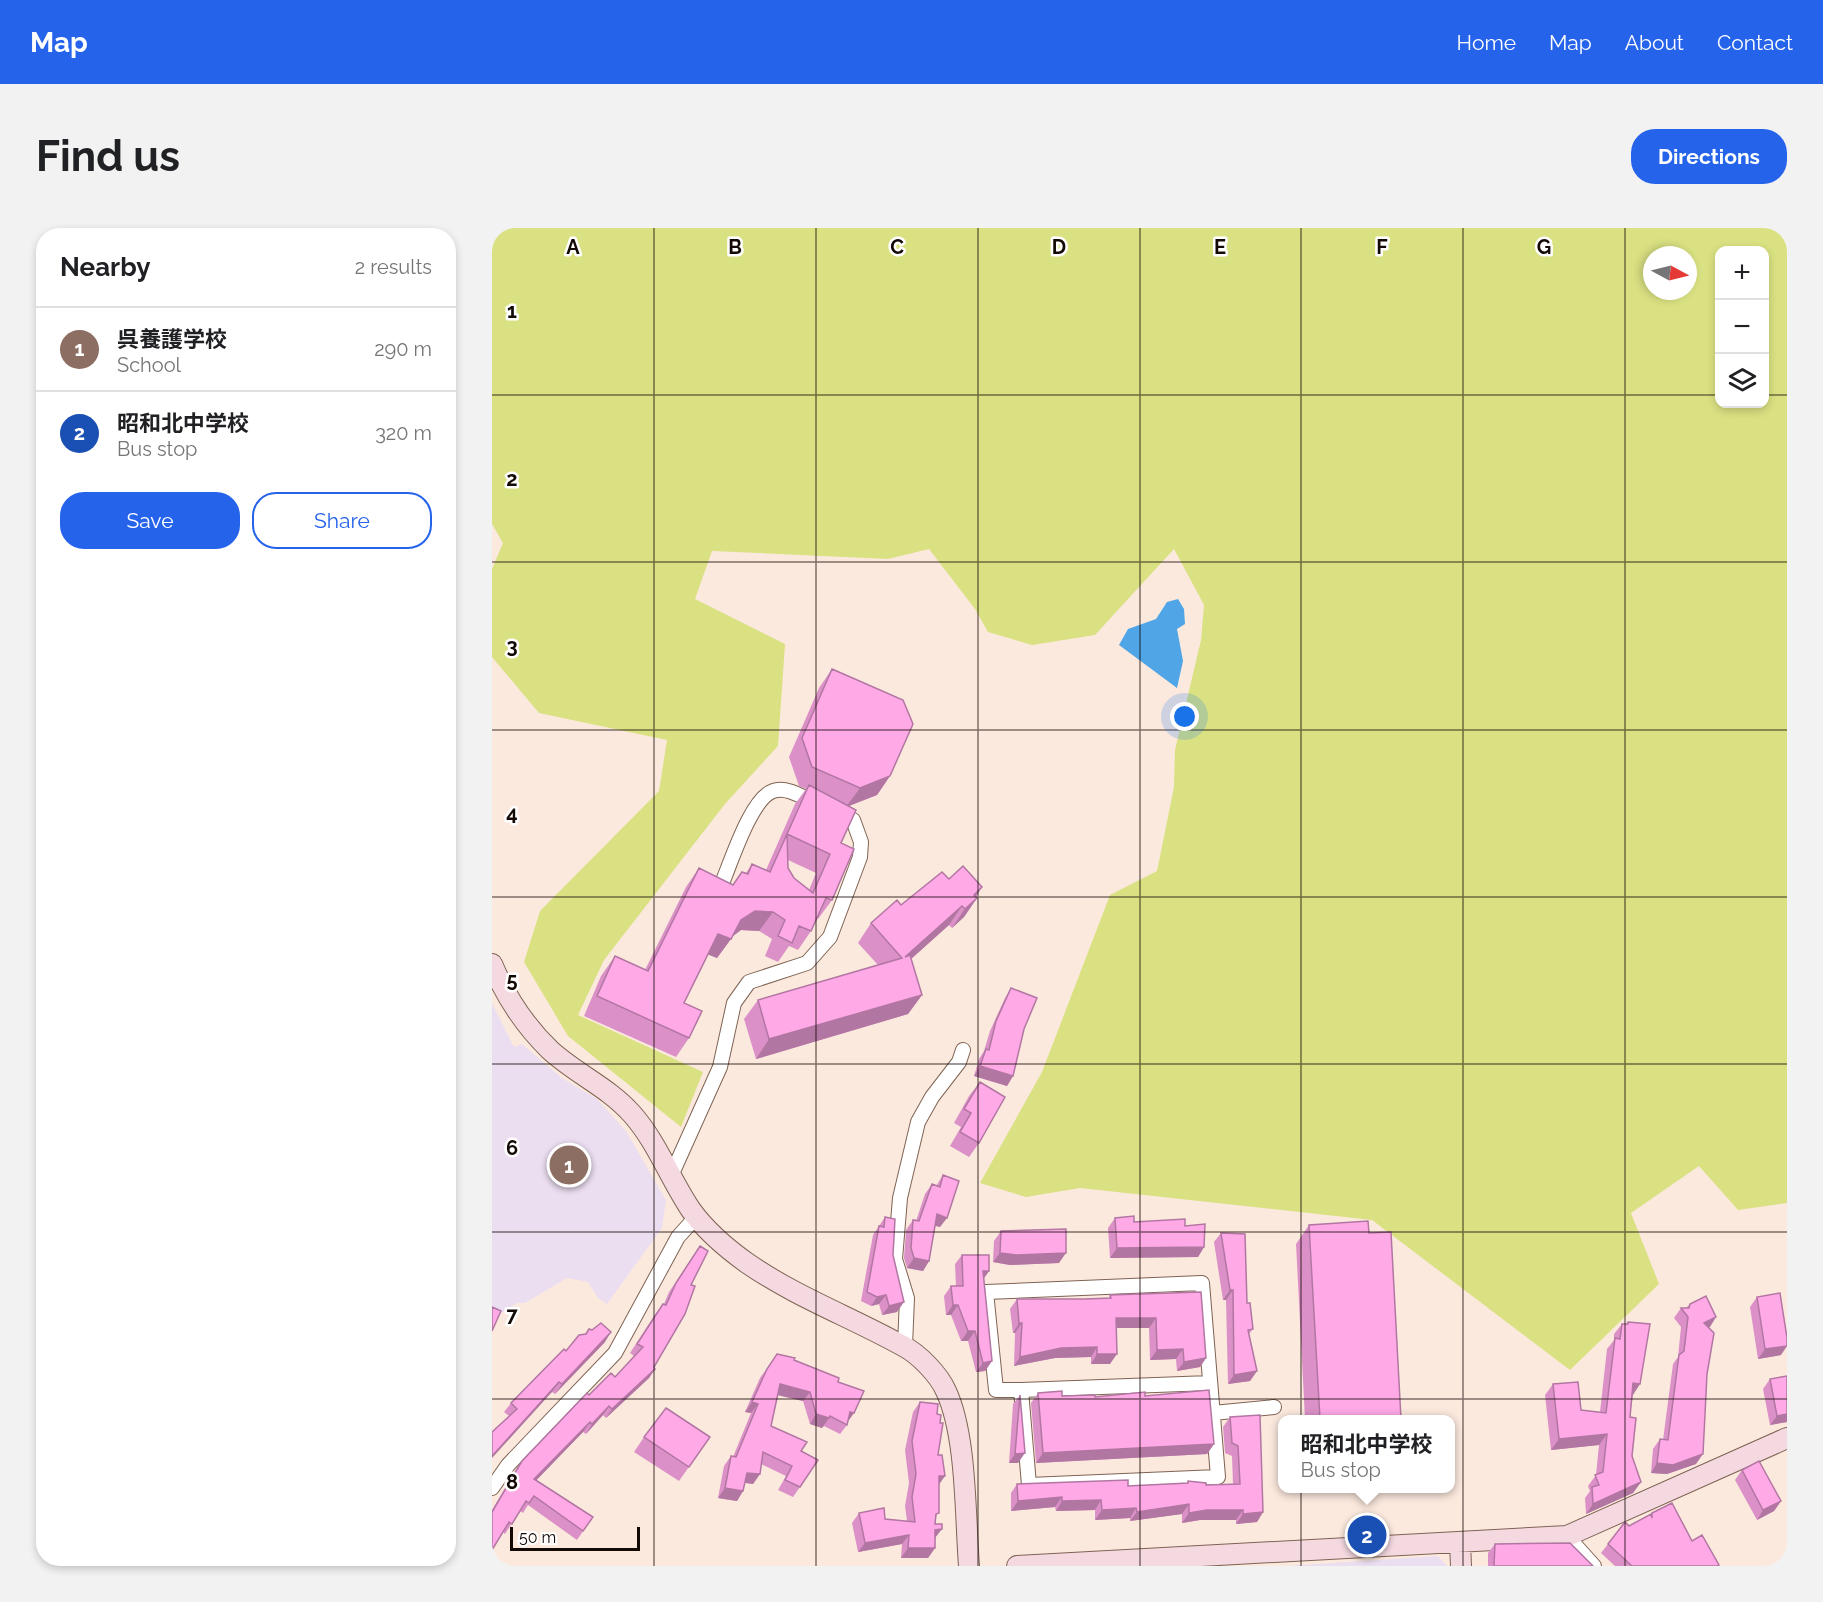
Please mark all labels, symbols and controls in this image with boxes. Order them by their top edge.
text: Map [30,26,88,59]
text: Home [1457,30,1516,55]
text: Map [1549,30,1592,55]
text: About [1625,30,1684,55]
text: Contact [1717,30,1793,55]
button: Directions [1631,129,1787,184]
text: Find us [36,132,180,181]
text: A [566,235,580,259]
text: B [728,235,742,259]
text: C [890,235,904,259]
text: D [1052,235,1066,259]
text: E [1214,235,1226,259]
text: F [1376,235,1388,259]
text: G [1537,235,1551,259]
north arrow [1643,246,1697,300]
map controls [1715,246,1769,408]
button: + [1715,246,1769,300]
text: Nearby [60,252,150,282]
text: 2 results [355,255,432,279]
text: 1 [507,299,517,323]
button: − [1715,300,1769,354]
text: 呉養護学校 [117,326,227,352]
text: 1 [75,337,84,361]
text: 290 m [374,337,432,361]
text: School [117,353,181,377]
button: layers [1715,354,1769,408]
text: 昭和北中学校 [117,410,249,436]
text: 2 [74,421,85,445]
text: 320 m [375,421,432,445]
text: Bus stop [117,437,197,461]
text: 2 [506,467,518,491]
button: Save [60,492,240,549]
button: Share [252,492,432,549]
text: 3 [506,634,518,658]
your location [1170,702,1199,731]
text: 4 [506,801,518,825]
text: 5 [506,968,518,992]
text: 6 [506,1136,518,1160]
pin: 1 [550,1142,589,1188]
text: 7 [506,1303,518,1327]
popup [1278,1415,1455,1493]
text: 昭和北中学校 [1300,1431,1433,1457]
text: Bus stop [1300,1458,1381,1482]
text: 8 [506,1470,518,1494]
pin: 2 [1348,1512,1386,1558]
scale bar [510,1524,640,1552]
text: 50 m [519,1528,556,1547]

